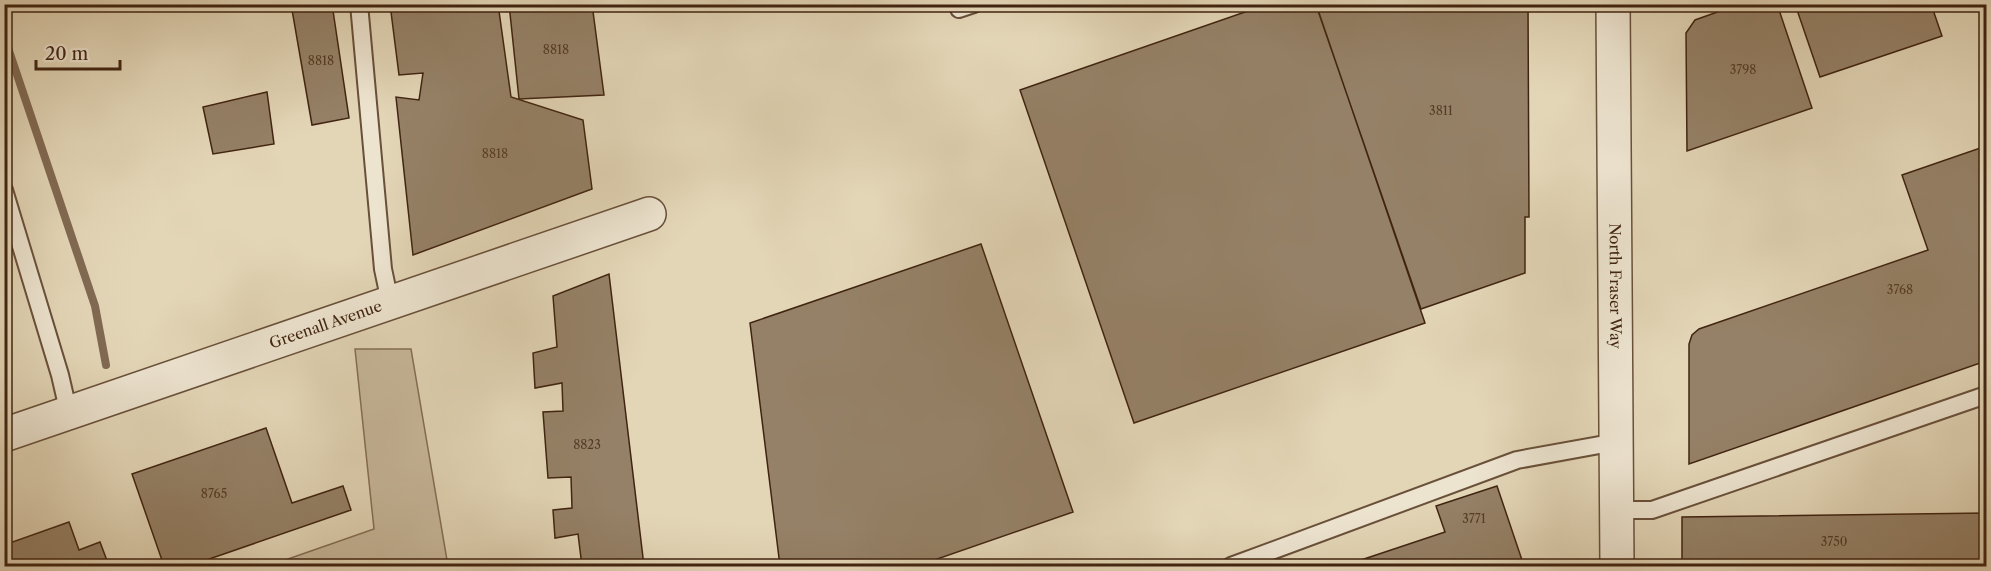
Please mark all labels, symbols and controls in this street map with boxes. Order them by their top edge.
scale bar [36,33,120,71]
house number: 8818 [543,42,569,57]
text: 20 m [45,43,89,65]
house number: 8818 [308,53,334,68]
house number: 3798 [1730,62,1756,77]
house number: 3811 [1429,103,1453,118]
house number: 8818 [482,146,508,161]
street label: North Fraser Way [1606,223,1625,349]
house number: 3768 [1887,282,1913,297]
street label: Greenall Avenue [267,296,384,352]
house number: 8823 [573,437,601,452]
house number: 8765 [201,486,227,501]
house number: 3771 [1462,511,1486,526]
house number: 3750 [1821,534,1847,549]

